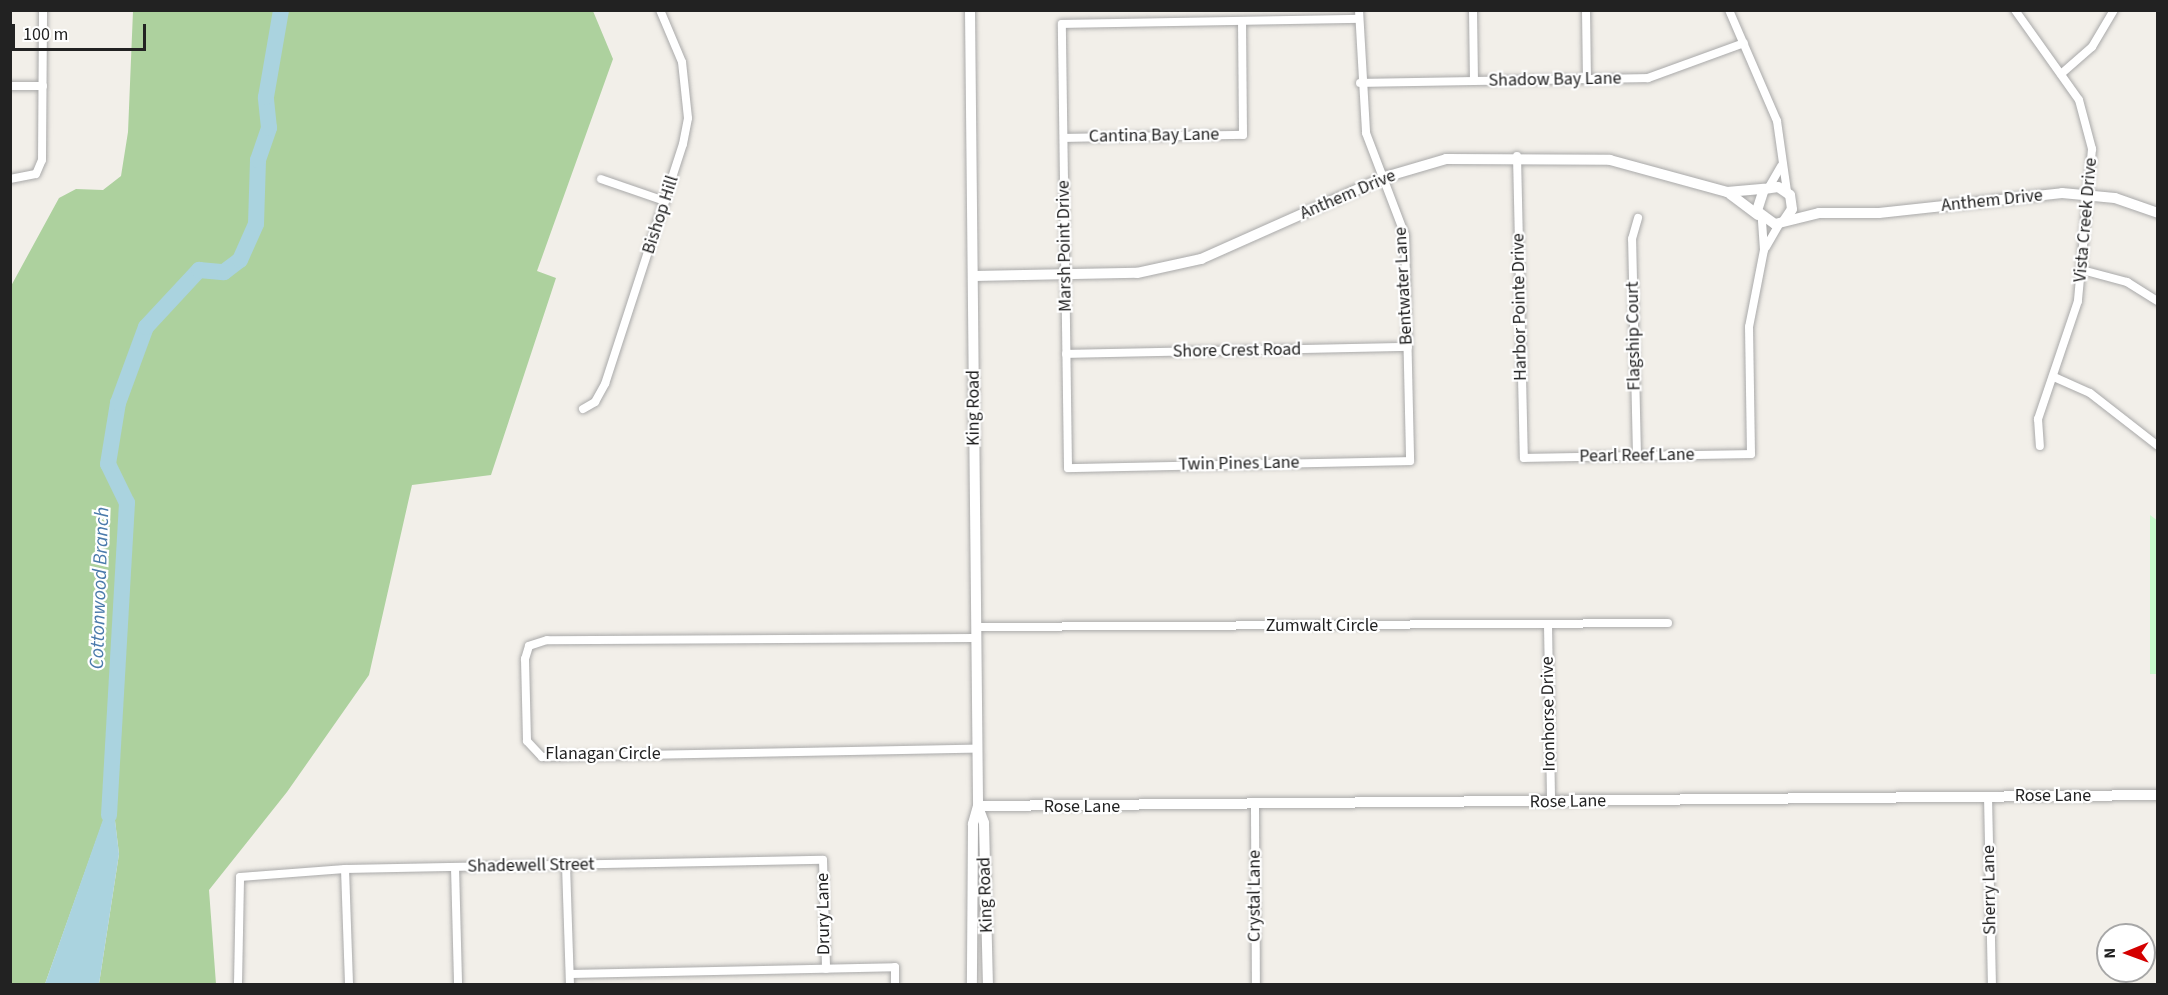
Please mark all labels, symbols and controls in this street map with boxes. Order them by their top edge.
scale bar [15,12,148,50]
text: 100 m [23,22,68,47]
street label: Shadow Bay Lane [1488,68,1622,92]
street label: Cantina Bay Lane [1089,124,1219,148]
street label: Vista Creek Drive [2070,157,2102,283]
street label: Anthem Drive [1297,165,1399,225]
street label: Bishop Hill [638,173,684,257]
street label: Marsh Point Drive [1053,180,1077,312]
street label: Anthem Drive [1940,185,2044,217]
street label: Bentwater Lane [1390,226,1418,346]
street label: Harbor Pointe Drive [1508,233,1532,381]
street label: Flagship Court [1622,281,1646,391]
street label: Shore Crest Road [1173,339,1301,363]
street label: King Road [963,370,985,446]
street label: Pearl Reef Lane [1579,444,1695,468]
street label: Twin Pines Lane [1178,452,1300,476]
water label: Cottonwood Branch [85,506,115,670]
street label: Zumwalt Circle [1266,615,1378,637]
street label: Ironhorse Drive [1537,656,1561,772]
street label: Flanagan Circle [545,743,661,765]
street label: Rose Lane [2015,785,2091,807]
street label: Rose Lane [1530,791,1606,813]
street label: Rose Lane [1044,796,1120,818]
street label: Sherry Lane [1978,845,2002,935]
street label: Crystal Lane [1244,850,1266,942]
street label: Shadewell Street [467,854,595,878]
street label: King Road [974,857,998,933]
street label: Drury Lane [812,873,836,955]
north arrow [2096,923,2156,983]
text: N [2099,948,2121,959]

